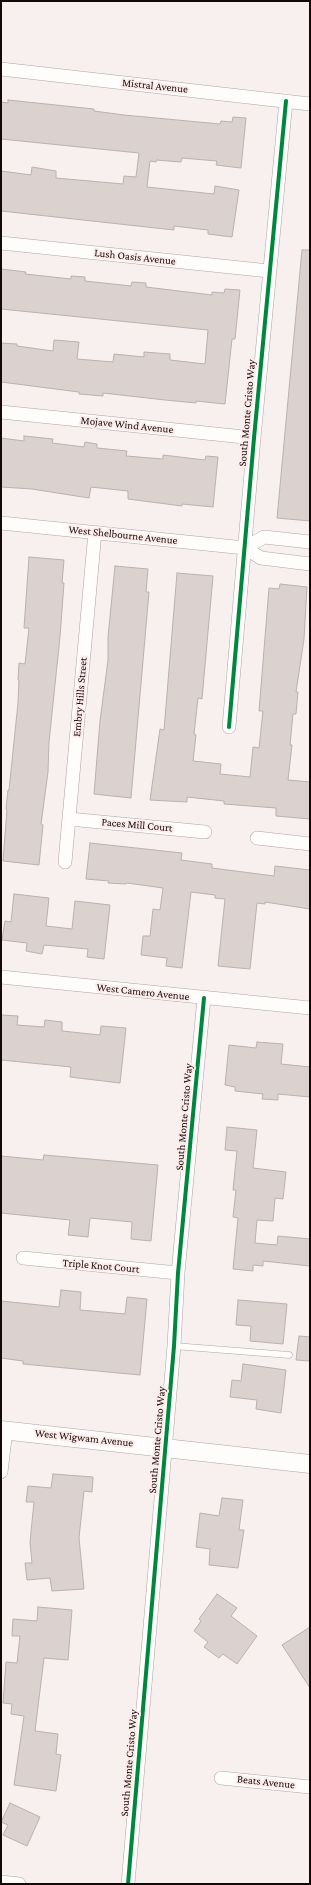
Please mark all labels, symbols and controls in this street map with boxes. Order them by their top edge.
street label: Mistral Avenue [121,76,189,96]
street label: Lush Oasis Avenue [94,246,176,268]
street label: South Monte Cristo Way [236,359,258,467]
street label: Mojave Wind Avenue [80,414,174,436]
street label: West Shelbourne Avenue [68,523,178,547]
street label: Embry Hills Street [70,657,90,737]
street label: Paces Mill Court [101,815,173,835]
street label: West Camero Avenue [96,981,190,1003]
street label: South Monte Cristo Way [173,1063,195,1171]
street label: Triple Knot Court [62,1256,140,1276]
street label: South Monte Cristo Way [146,1386,168,1494]
street label: West Wigwam Avenue [34,1426,134,1450]
street label: South Monte Cristo Way [118,1709,140,1817]
street label: Beats Avenue [236,1772,296,1792]

